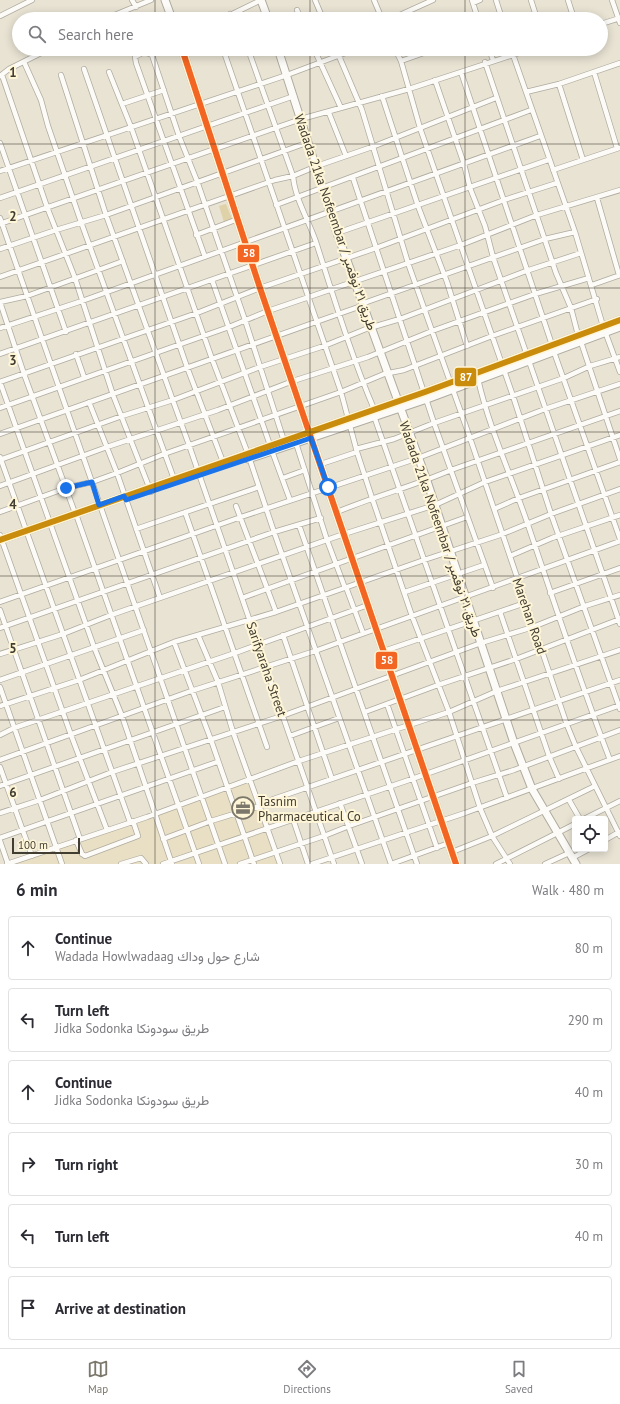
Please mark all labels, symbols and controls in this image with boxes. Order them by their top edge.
search box [12,12,608,56]
icon: search [26,23,48,45]
text: Search here [58,25,134,44]
text: 1 [9,64,17,81]
street label: Wadada 21ka Nofeembar / طريق ٢١ نوفمبر [290,112,381,332]
text: 2 [9,208,17,225]
line badge: 58 [237,244,260,263]
text: 58 [243,246,255,260]
text: 3 [9,352,17,369]
line badge: 87 [454,367,477,387]
text: 87 [460,370,472,384]
street label: Wadada 21ka Nofeembar / طريق ٢١ نوفمبر [395,419,486,639]
route start [319,478,337,496]
route end [57,479,75,497]
text: 4 [9,496,17,513]
street label: Marehan Road [509,576,550,656]
street label: Sarifyaraha Street [242,620,291,719]
text: 5 [9,640,17,657]
line badge: 58 [375,651,398,670]
text: 58 [381,653,393,667]
text: 6 [9,784,17,801]
place label: Tasnim Pharmaceutical Co [258,793,361,825]
office icon: Tasnim Pharmaceutical Co [230,795,256,821]
map controls [572,816,608,852]
button: locate [572,816,608,852]
scale bar [12,836,80,855]
text: 100 m [18,838,48,852]
text: 6 min [16,879,57,901]
text: Walk · 480 m [532,882,604,899]
text: Continue [55,929,112,948]
icon: ahead [17,937,39,959]
text: 80 m [575,940,603,957]
text: Wadada Howlwadaag شارع حول وداك [55,948,260,965]
text: Turn left [55,1001,109,1020]
icon: left [17,1009,39,1031]
text: 290 m [568,1012,603,1029]
text: Jidka Sodonka طريق سودونكا [55,1020,209,1037]
text: Continue [55,1073,112,1092]
icon: ahead [17,1081,39,1103]
text: 40 m [575,1084,603,1101]
text: Jidka Sodonka طريق سودونكا [55,1092,209,1109]
icon: right [17,1153,39,1175]
text: Turn right [55,1155,118,1174]
text: 30 m [575,1156,603,1173]
icon: left [17,1225,39,1247]
text: Turn left [55,1227,109,1246]
text: 40 m [575,1228,603,1245]
icon: arrive [17,1297,39,1319]
text: Arrive at destination [55,1299,186,1318]
tab: Map [87,1358,109,1396]
tab: Directions [283,1358,331,1396]
tab: Saved [505,1358,533,1396]

